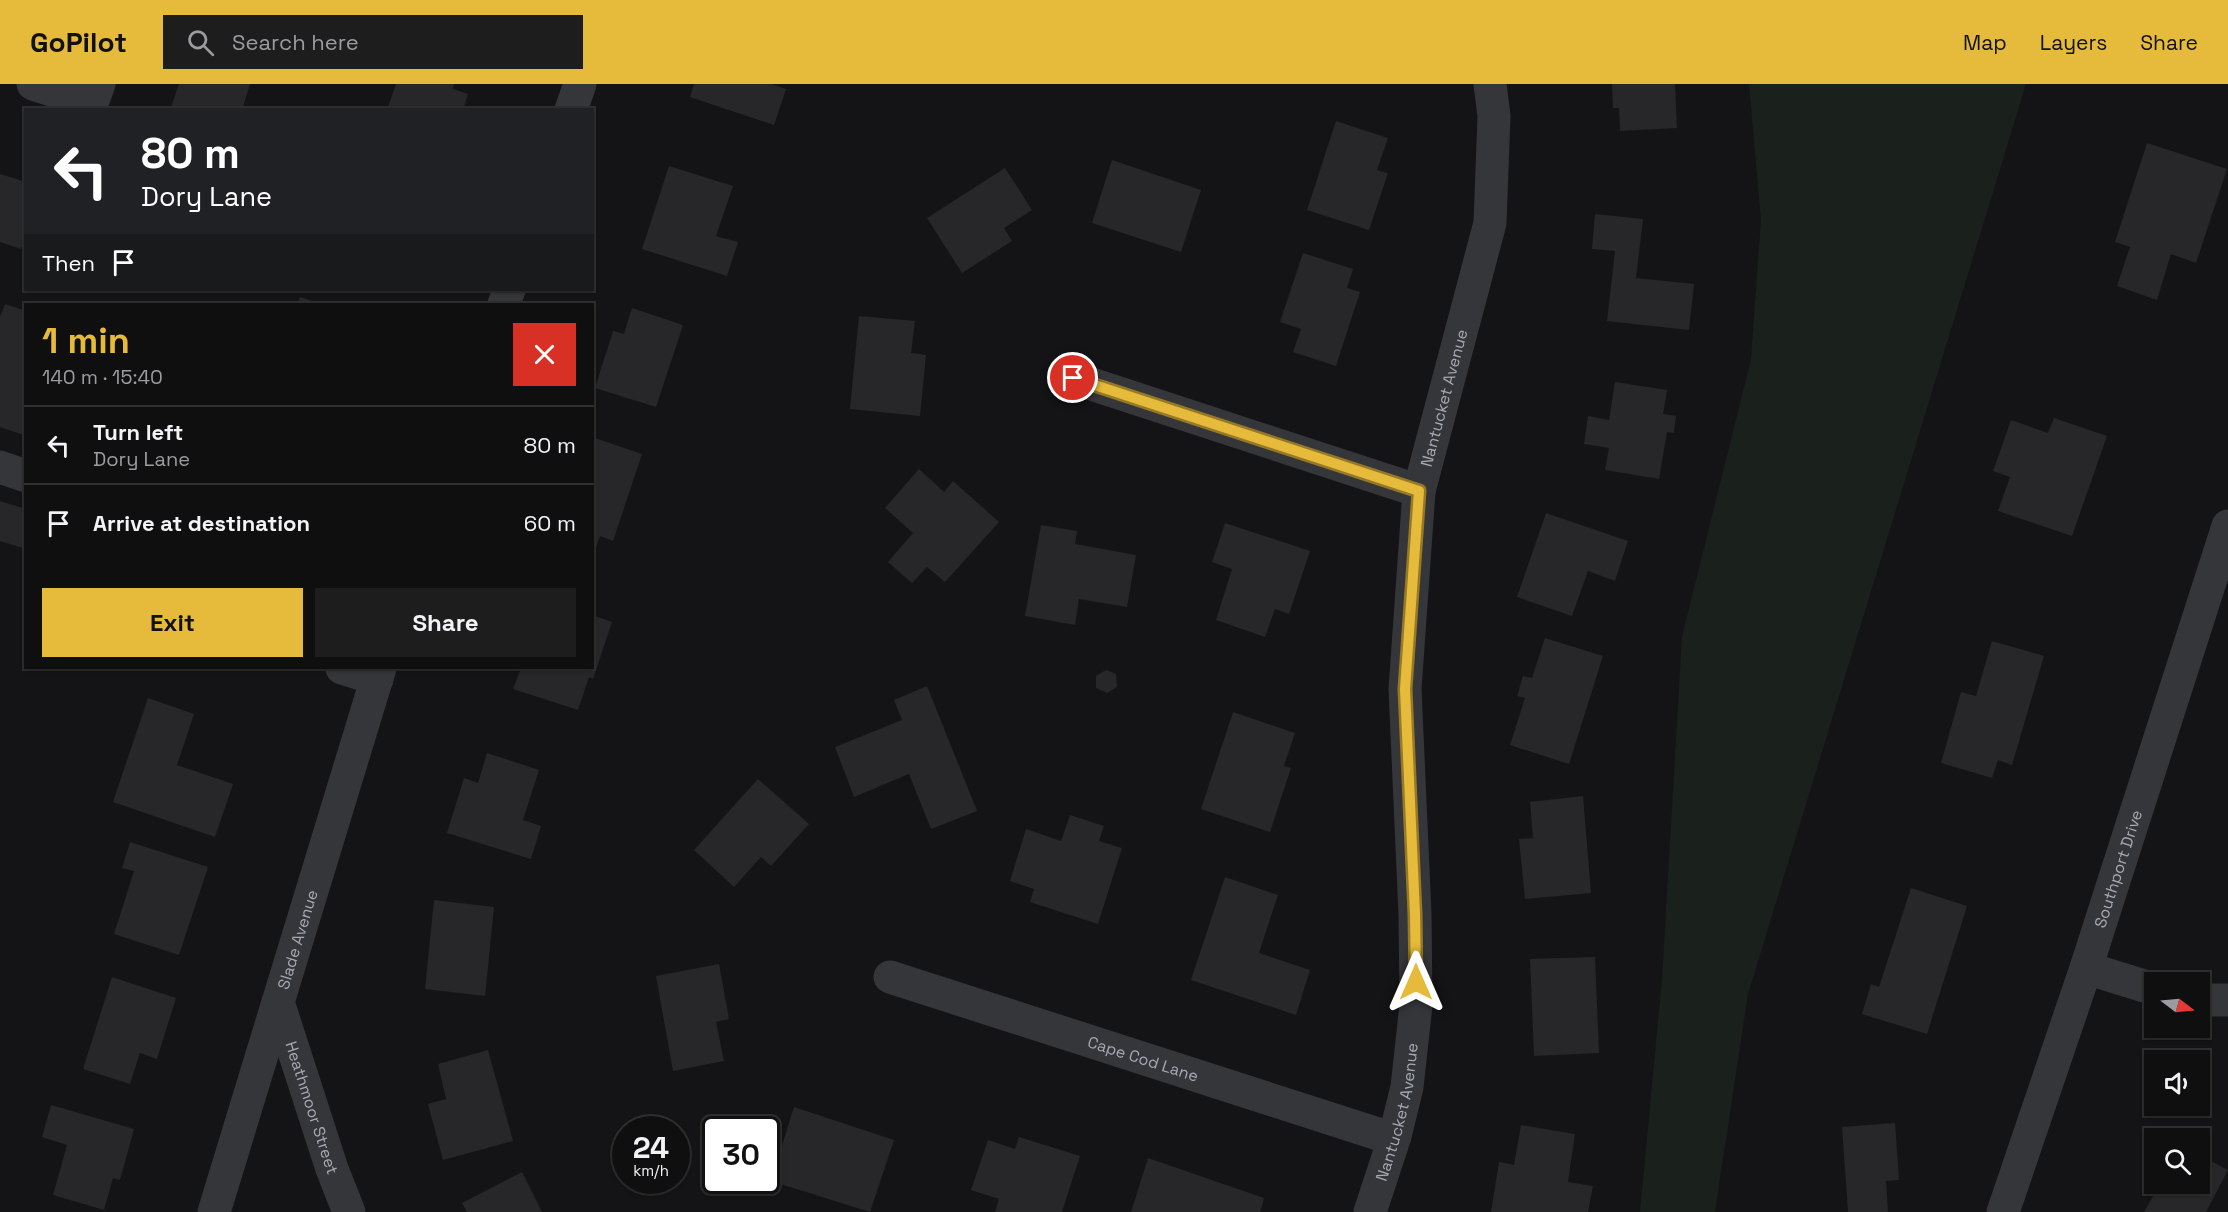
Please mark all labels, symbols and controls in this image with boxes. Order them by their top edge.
search box [163,15,583,69]
text: GoPilot [30,24,127,60]
icon: search [184,26,217,59]
text: Search here [232,28,359,56]
text: Map [1963,29,2007,56]
text: Layers [2040,29,2107,56]
text: Share [2140,29,2198,56]
text: 80 m [141,127,240,180]
icon: left [42,132,120,210]
text: Dory Lane [141,179,272,214]
icon: arrive [107,246,140,279]
text: Then [42,249,95,277]
text: 1 min [42,318,130,364]
button: close [513,323,576,386]
street label: Nantucket Avenue [1416,327,1472,469]
pin [1047,352,1098,403]
icon: arrive [1056,361,1089,394]
text: 140 m · 15:40 [42,364,163,390]
text: Turn left [93,418,183,446]
icon: left [42,429,75,462]
text: 80 m [524,431,576,459]
text: Dory Lane [93,446,190,472]
icon: arrive [42,507,75,540]
text: Arrive at destination [93,509,310,537]
text: 60 m [524,509,576,537]
button: Exit [42,588,303,657]
button: Share [315,588,576,657]
street label: Southport Drive [2090,807,2147,931]
street label: Slade Avenue [273,887,323,992]
position arrow [1384,950,1448,1014]
north arrow [2144,972,2210,1038]
map controls [2144,972,2210,1194]
street label: Cape Cod Lane [1085,1031,1201,1087]
street label: Heathmoor Street [280,1039,343,1177]
street label: Nantucket Avenue [1371,1042,1423,1184]
button: sound [2144,1050,2210,1116]
speed limit sign: 30 [702,1116,780,1194]
text: 24 [633,1128,669,1167]
button: search [2144,1128,2210,1194]
text: km/h [633,1161,669,1180]

